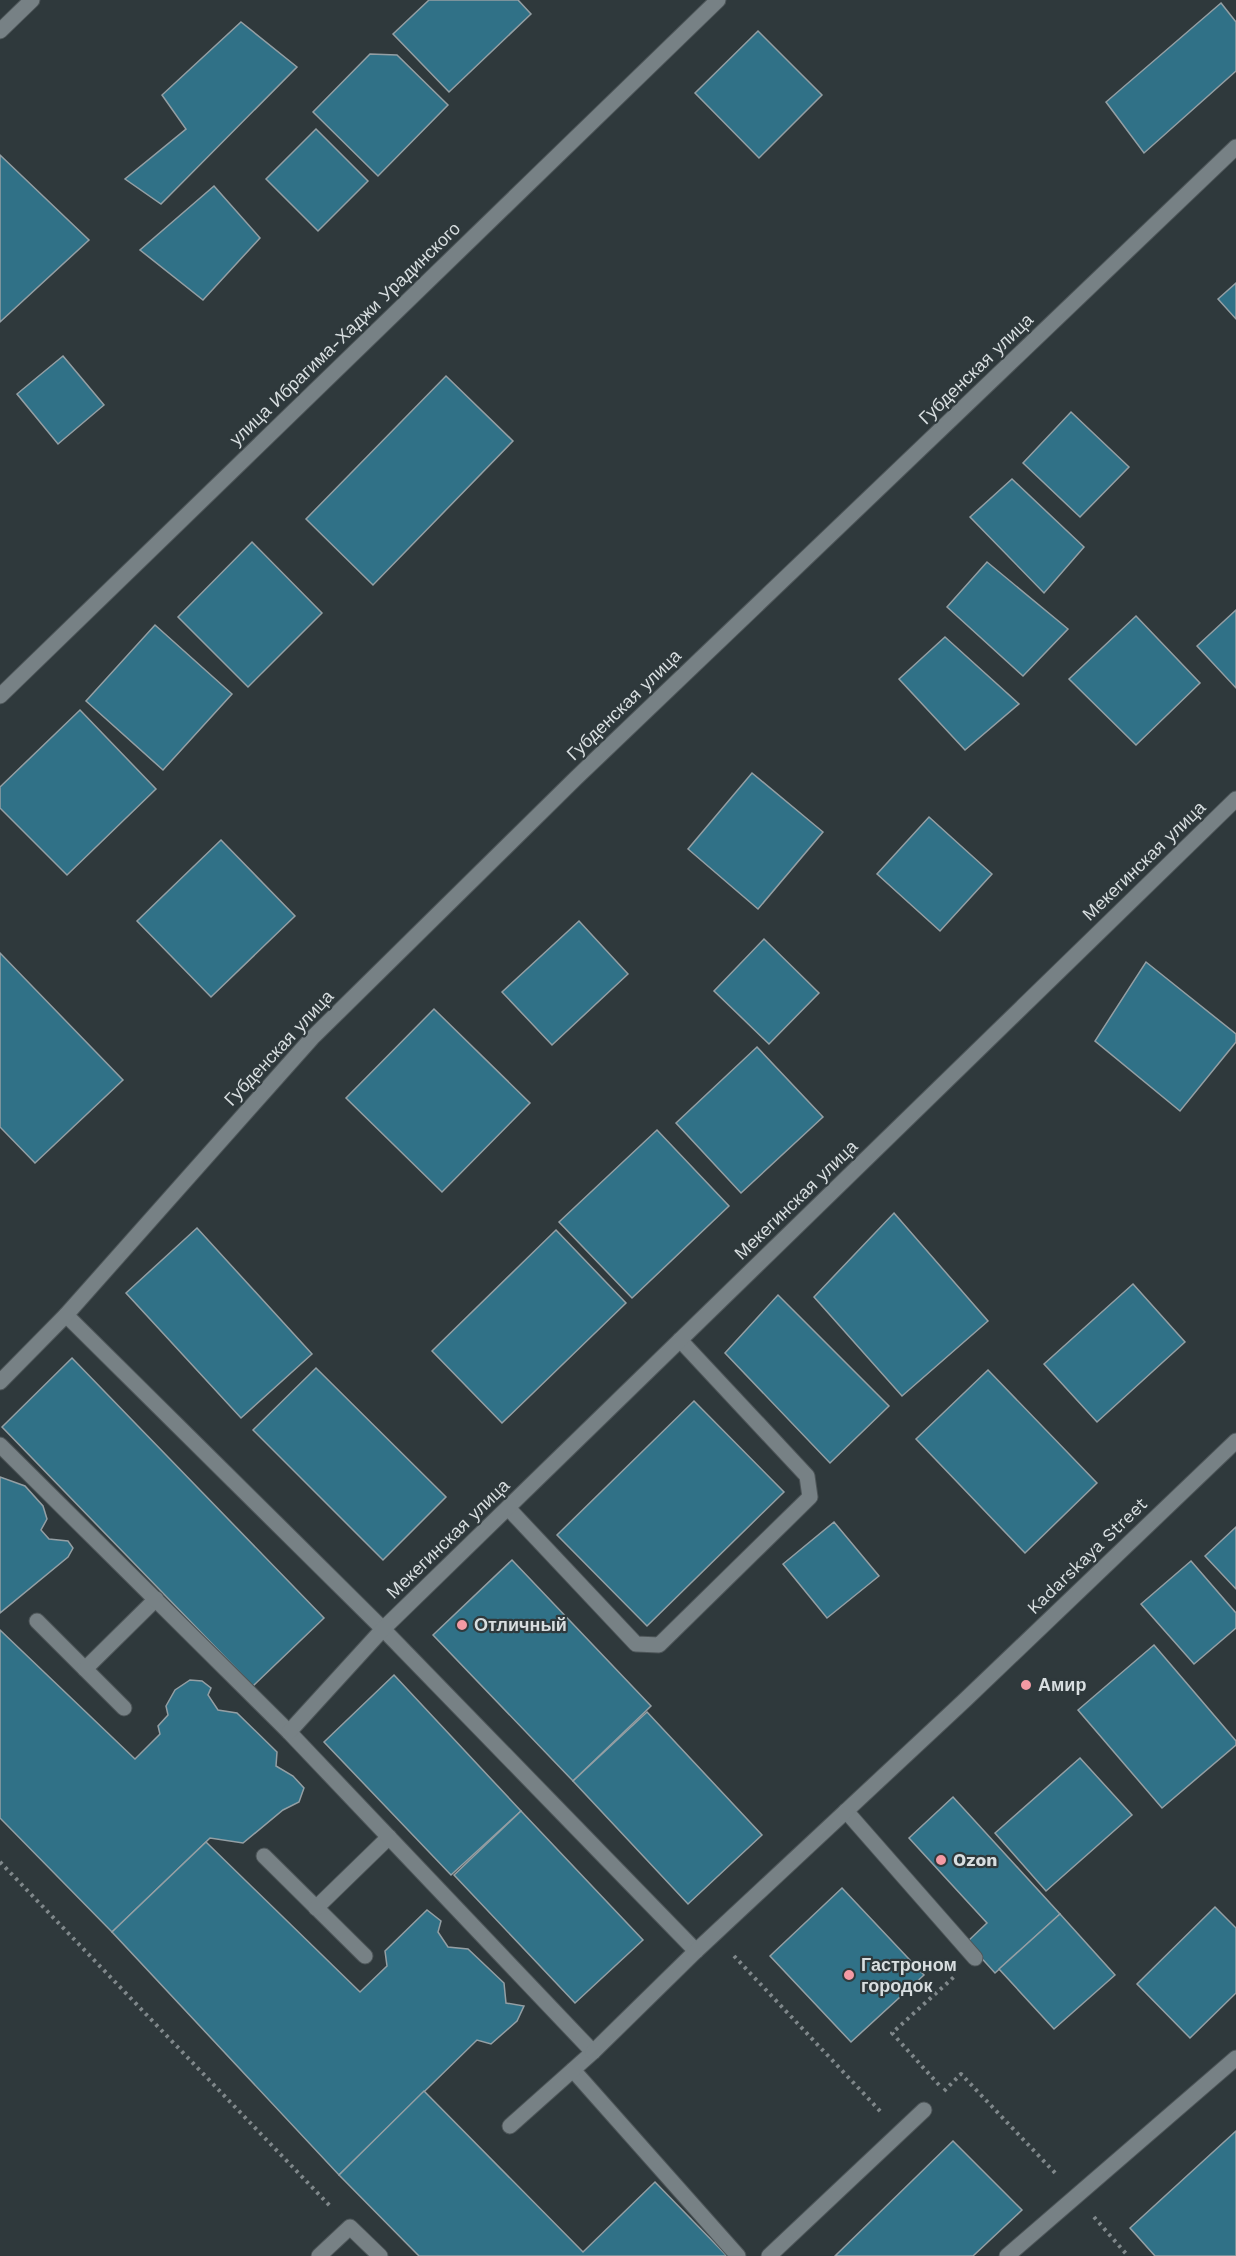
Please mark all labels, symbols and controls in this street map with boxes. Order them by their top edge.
street label: улица Ибрагима-Хаджи Урадинского [225,218,464,450]
street label: Губденская улица [914,308,1038,428]
street label: Губденская улица [562,644,686,764]
street label: Мекегинская улица [1078,796,1210,925]
street label: Губденская улица [220,985,338,1110]
street label: Мекегинская улица [730,1135,862,1264]
street label: Мекегинская улица [382,1474,514,1603]
street label: Kadarskaya Street [1022,1493,1151,1618]
place label: Отличный [474,1614,567,1635]
marker: Отличный [455,1618,469,1632]
place label: Амир [1038,1674,1086,1695]
marker: Амир [1019,1678,1033,1692]
place label: Ozon [953,1849,997,1870]
marker: Ozon [934,1853,948,1867]
place label: Гастроном городок [861,1954,957,1996]
marker: Гастроном городок [842,1968,856,1982]

